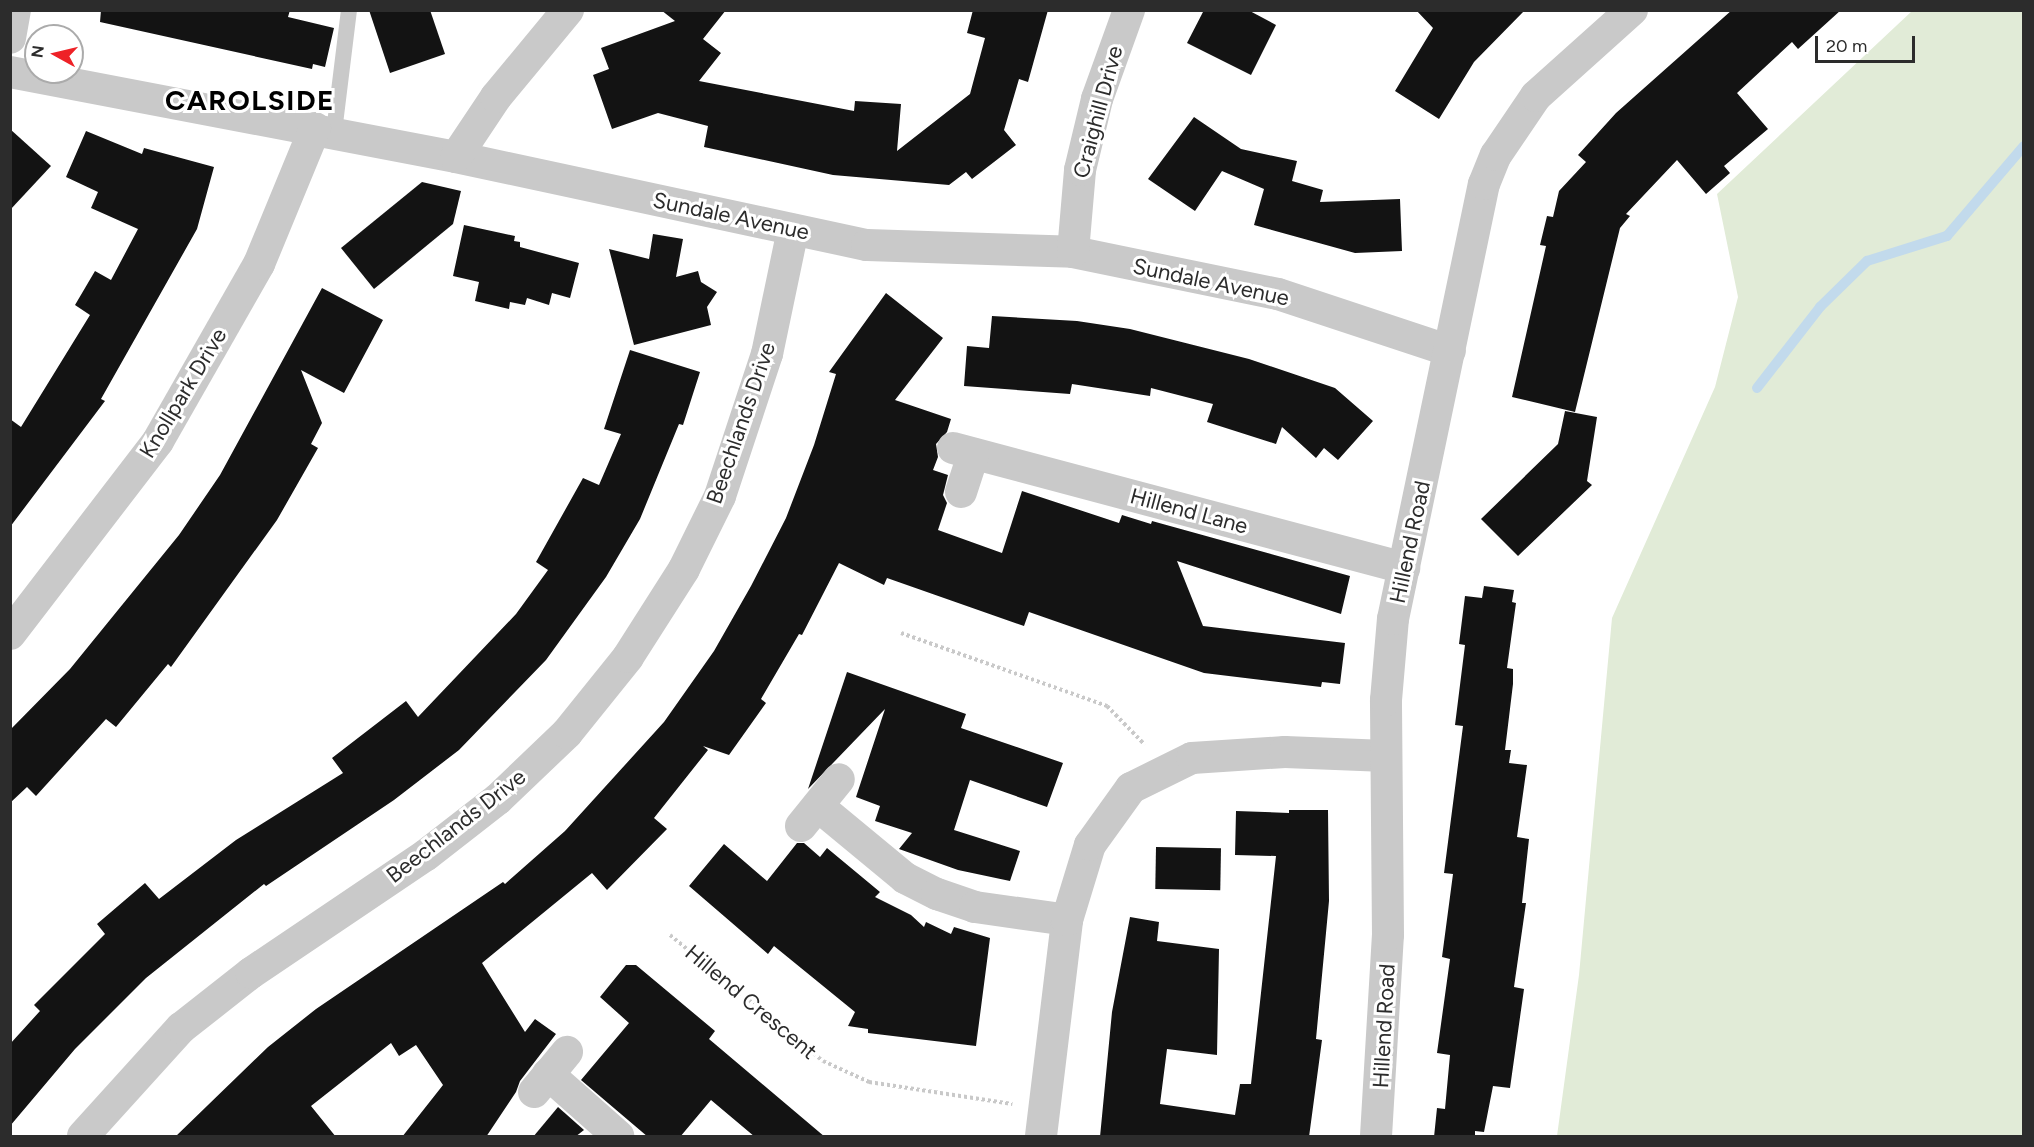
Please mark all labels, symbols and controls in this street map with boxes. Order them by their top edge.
north arrow [24,24,84,84]
scale bar [1818,24,1918,62]
text: 20 m [1826,35,1867,57]
street label: Craighill Drive [1068,43,1128,181]
text: N [27,44,48,59]
district label: CAROLSIDE [165,83,335,117]
street label: Sundale Avenue [651,187,811,245]
street label: Sundale Avenue [1131,253,1291,311]
street label: Knollpark Drive [134,323,232,463]
street label: Beechlands Drive [701,339,781,507]
street label: Hillend Road [1384,478,1436,606]
street label: Hillend Lane [1127,483,1251,539]
street label: Beechlands Drive [381,763,531,889]
street label: Hillend Crescent [680,939,822,1065]
street label: Hillend Road [1368,963,1400,1089]

